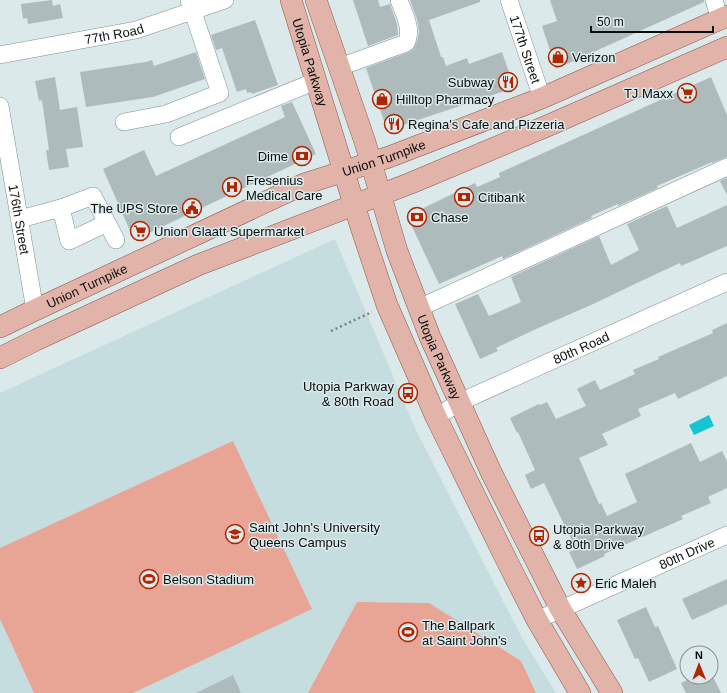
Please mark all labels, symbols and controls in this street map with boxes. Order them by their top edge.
scale bar [591,8,713,34]
street label: 177th Street [507,13,544,86]
text: 50 m [597,15,624,29]
street label: Utopia Parkway [289,17,330,108]
street label: 77th Road [83,21,146,47]
shop icon: Verizon [547,46,569,68]
place label: Verizon [572,50,615,65]
restaurant icon: Subway [497,71,519,93]
place label: Subway [448,75,494,90]
supermarket icon: TJ Maxx [676,82,698,104]
place label: TJ Maxx [624,86,673,101]
shop icon: Hilltop Pharmacy [371,88,393,110]
place label: Hilltop Pharmacy [396,92,495,107]
restaurant icon: Regina's Cafe and Pizzeria [383,113,405,135]
place label: Regina's Cafe and Pizzeria [408,117,565,132]
street label: Union Turnpike [340,137,428,179]
bank icon: Dime [291,145,313,167]
place label: Dime [258,149,288,164]
place label: Fresenius Medical Care [246,173,323,203]
hospital icon: Fresenius Medical Care [221,176,243,198]
street label: 176th Street [6,183,32,256]
bank icon: Citibank [453,186,475,208]
place label: Citibank [478,190,525,205]
public building icon: The UPS Store [181,197,203,219]
place label: The UPS Store [91,201,178,216]
bank icon: Chase [406,206,428,228]
place label: Chase [431,210,469,225]
supermarket icon: Union Glaatt Supermarket [129,220,151,242]
place label: Union Glaatt Supermarket [154,224,305,239]
street label: Union Turnpike [44,261,130,312]
street label: Utopia Parkway [414,313,464,402]
street label: 80th Road [551,329,612,367]
place label: Utopia Parkway & 80th Road [303,379,394,409]
bus stop icon: Utopia Parkway & 80th Road [397,382,419,404]
place label: Saint John's University Queens Campus [249,520,381,550]
place label: Utopia Parkway & 80th Drive [553,522,645,552]
school or university icon: Saint John's University Queens Campus [224,523,246,545]
bus stop icon: Utopia Parkway & 80th Drive [528,525,550,547]
street label: 80th Drive [657,535,717,572]
sports icon: Belson Stadium [138,568,160,590]
place label: Belson Stadium [163,572,254,587]
place icon: Eric Maleh [570,572,592,594]
place label: Eric Maleh [595,576,656,591]
place label: The Ballpark at Saint John's [422,618,507,648]
sports icon: The Ballpark at Saint John's [397,621,419,643]
north arrow [679,645,719,685]
text: N [695,649,703,661]

